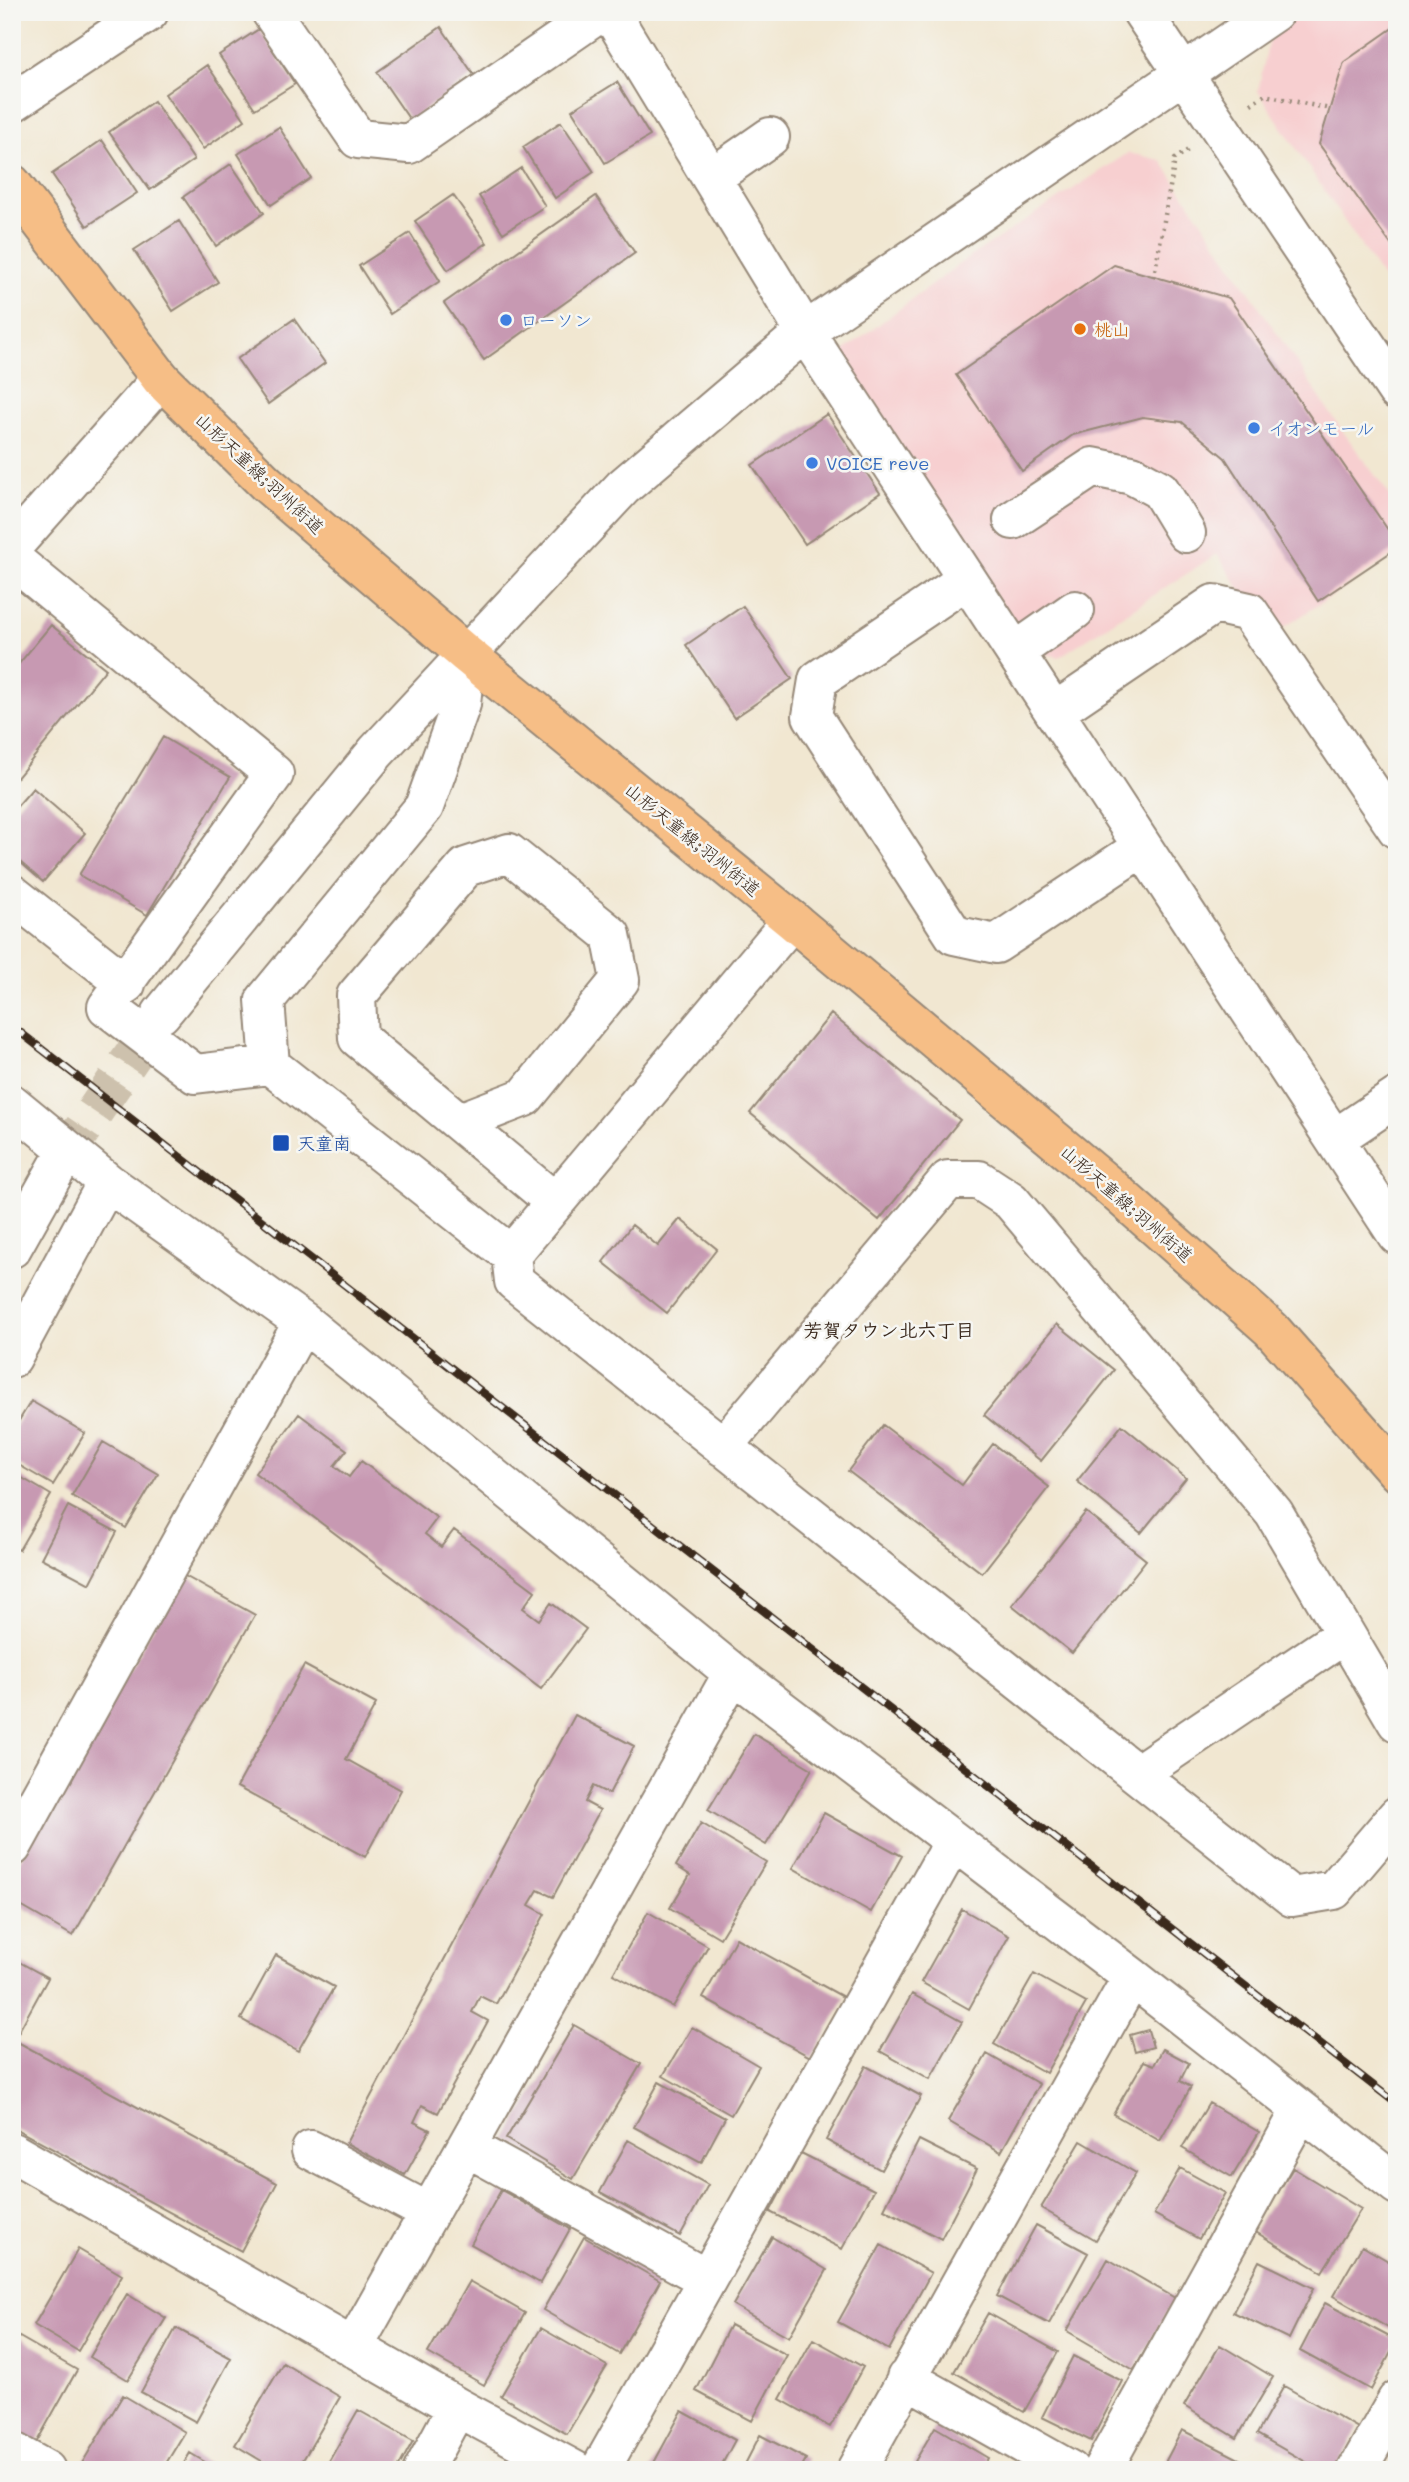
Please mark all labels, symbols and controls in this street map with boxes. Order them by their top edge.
place label: ローソン [520,308,592,332]
marker: ローソン [498,312,514,328]
place label: 桃山 [1094,317,1130,341]
marker: 桃山 [1072,321,1088,337]
street label: 山形天童線;羽州街道 [190,407,330,539]
place label: イオンモール [1268,416,1374,440]
marker: イオンモール [1246,420,1262,436]
place label: VOICE reve [826,451,929,475]
marker: VOICE reve [804,455,820,471]
street label: 山形天童線;羽州街道 [620,777,766,901]
place label: 天童南 [297,1131,351,1155]
marker: 天童南 [271,1133,291,1153]
street label: 山形天童線;羽州街道 [1056,1139,1198,1267]
district label: 芳賀タウン北六丁目 [803,1317,975,1342]

